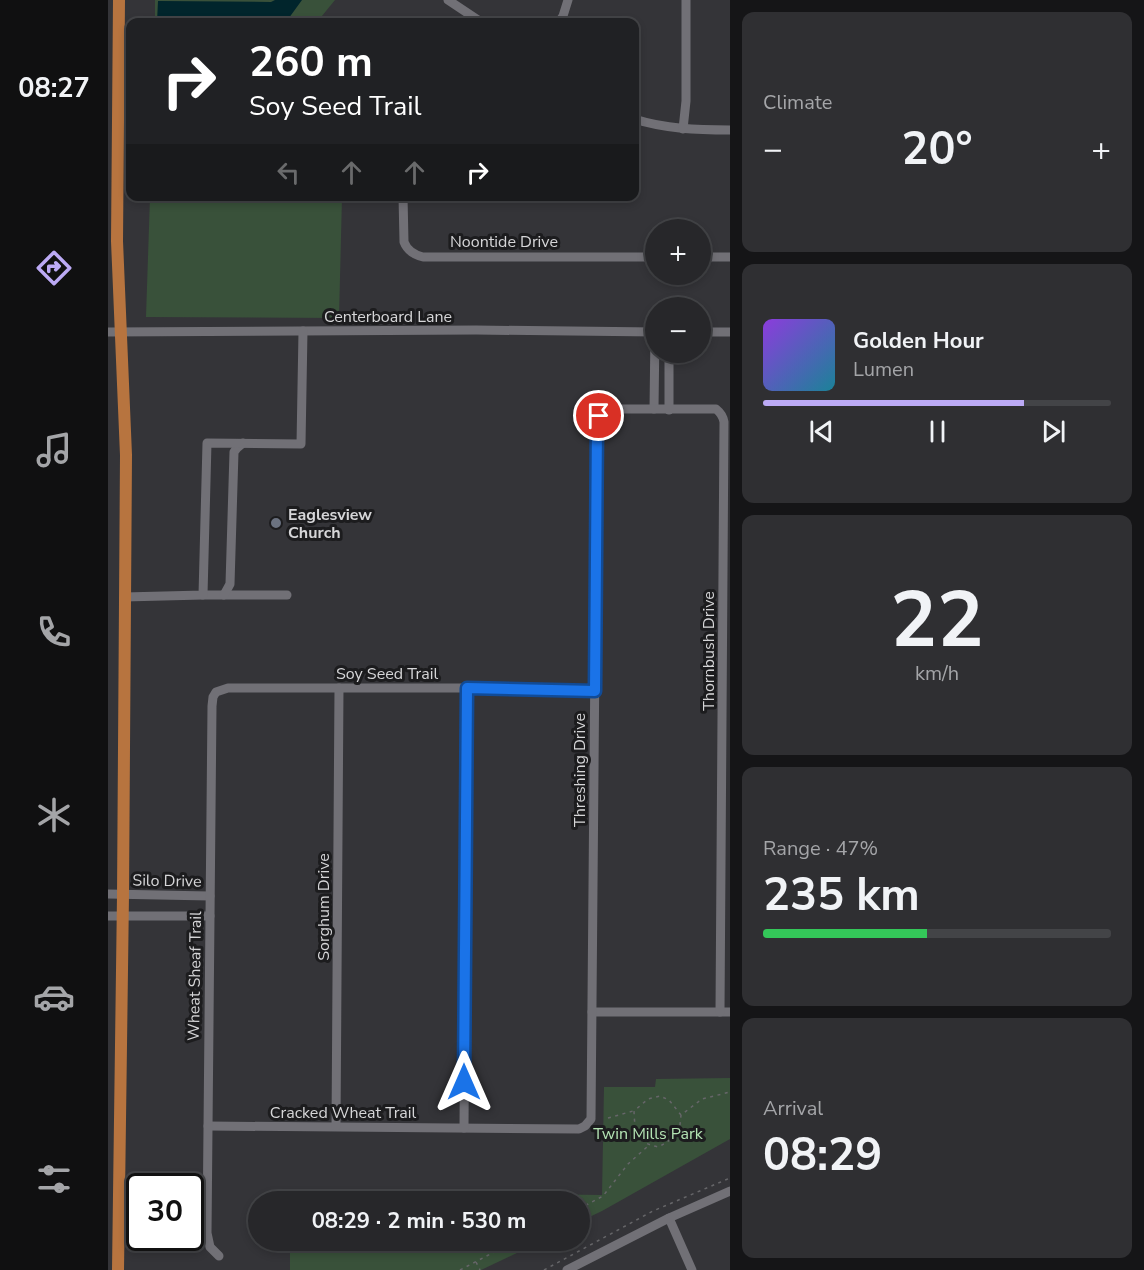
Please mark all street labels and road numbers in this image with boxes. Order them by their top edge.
street label: Noontide Drive [450,231,558,253]
street label: Centerboard Lane [324,306,452,328]
street label: Thornbush Drive [698,591,720,711]
street label: Soy Seed Trail [336,663,438,685]
street label: Threshing Drive [569,713,591,827]
street label: Sorghum Drive [313,853,335,961]
street label: Silo Drive [132,869,202,893]
street label: Wheat Sheaf Trail [183,911,207,1041]
street label: Cracked Wheat Trail [270,1102,416,1124]

